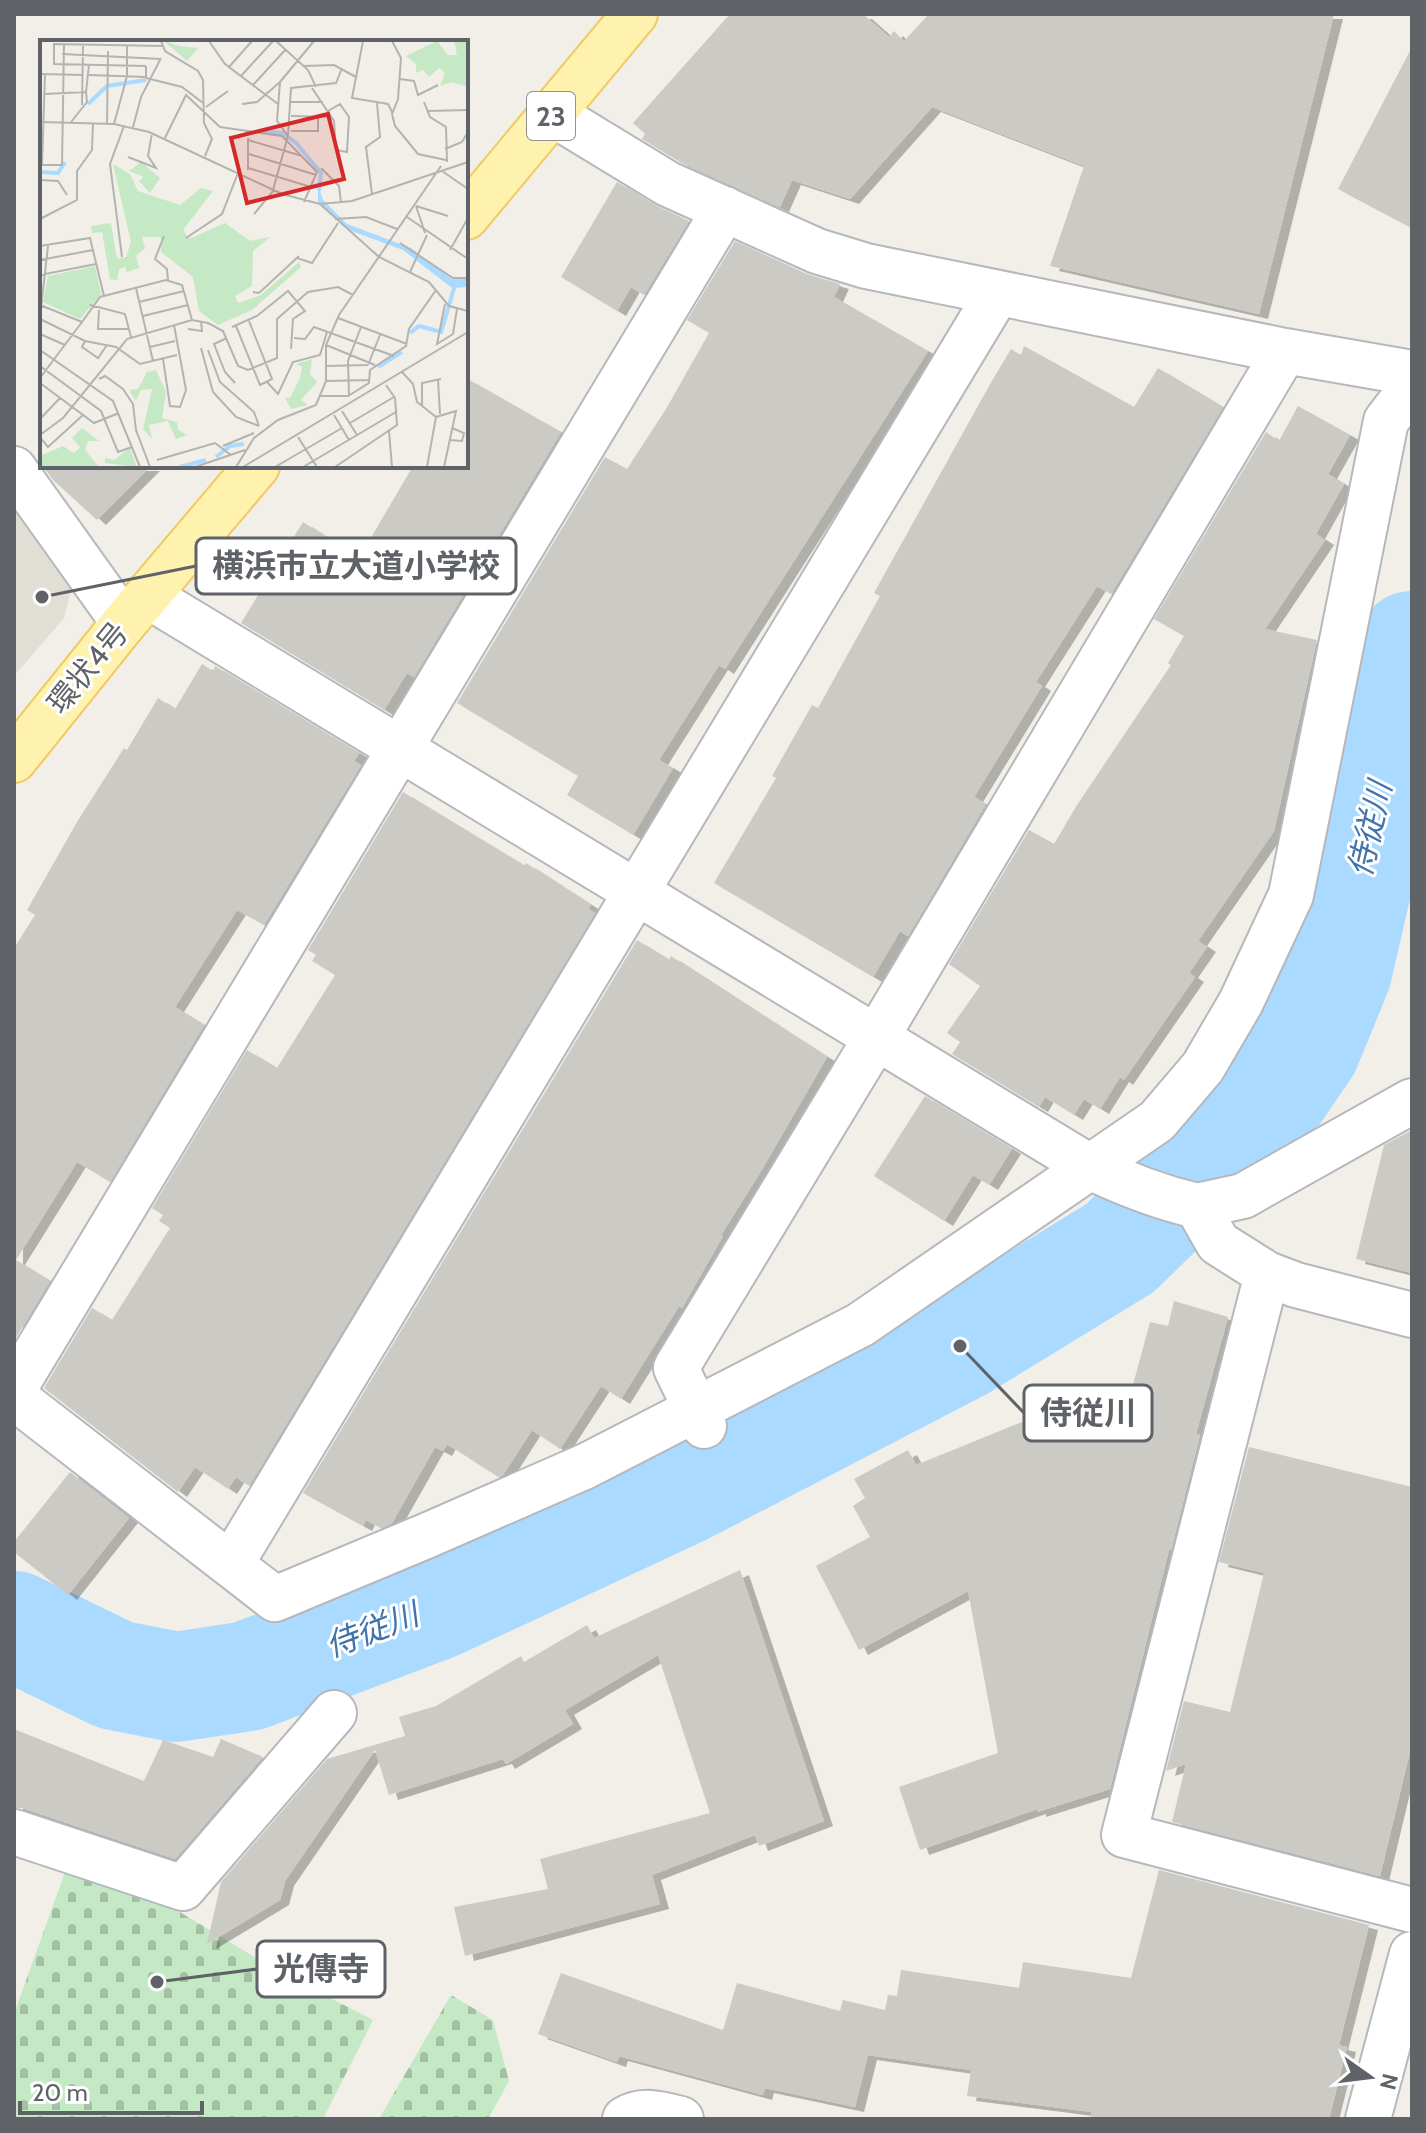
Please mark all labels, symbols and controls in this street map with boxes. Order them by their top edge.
inset map [40,40,468,468]
road number: 23 [527,92,575,140]
callout: 横浜市立大道小学校 [196,538,516,594]
text: 横浜市立大道小学校 [212,546,500,585]
street label: 環状4号 [39,614,136,721]
water label: 侍従川 [1340,775,1400,880]
callout: 侍従川 [1024,1385,1152,1441]
text: 侍従川 [1040,1393,1136,1432]
water label: 侍従川 [320,1593,426,1665]
callout: 光傳寺 [257,1941,385,1997]
text: 光傳寺 [273,1949,369,1988]
north arrow [1330,2037,1410,2117]
scale bar [20,2065,202,2115]
text: N [1374,2071,1404,2093]
text: 20 m [32,2078,88,2107]

